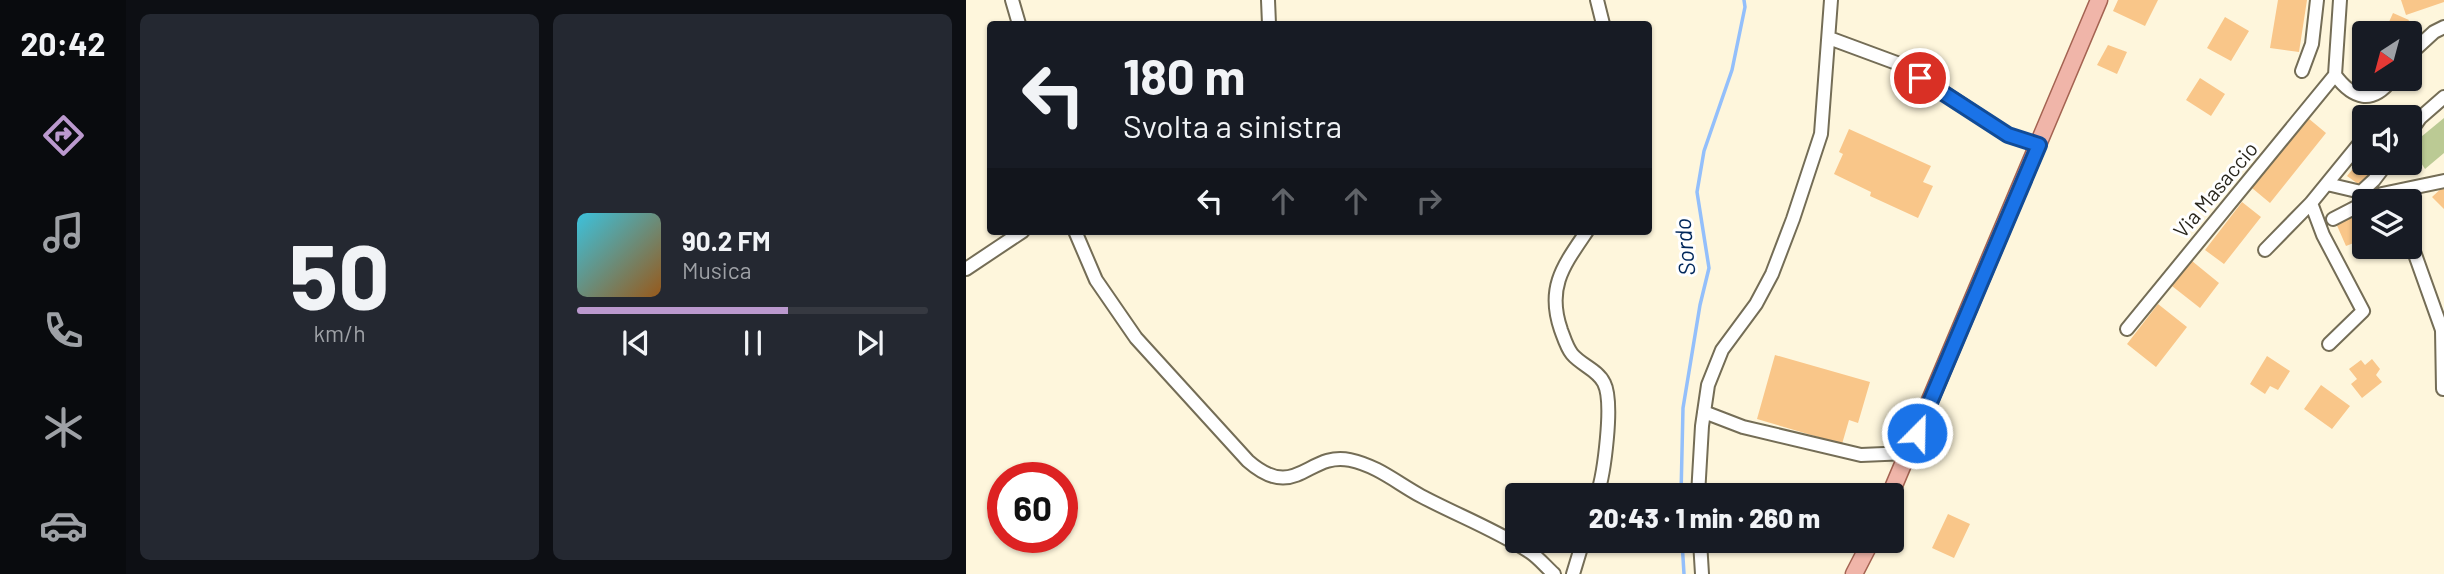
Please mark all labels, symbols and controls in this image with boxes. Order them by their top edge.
north arrow [2352,21,2422,91]
map controls [2352,21,2422,259]
text: 20:42 [20,24,106,62]
text: 180 m [1123,46,1246,105]
pin [1890,48,1950,108]
icon: left [1008,49,1099,140]
icon: arrive [1901,59,1939,97]
button: sound [2352,105,2422,175]
text: Svolta a sinistra [1123,106,1342,144]
icon: directions [39,111,88,160]
street label: Via Masaccio [2167,136,2262,242]
icon: left [1191,182,1229,220]
icon: ahead [1264,182,1302,220]
icon: ahead [1337,182,1375,220]
icon: right [1410,182,1448,220]
button: layers [2352,189,2422,259]
icon: music [39,208,88,257]
water label: Sordo [1668,217,1700,277]
text: 50 [289,219,390,328]
text: 90.2 FM [682,225,771,256]
text: Musica [682,256,751,284]
icon: phone [39,306,88,355]
text: km/h [313,319,366,347]
icon: previous [617,324,655,362]
icon: pause [734,324,772,362]
icon: next [851,324,889,362]
position arrow [1880,396,1954,470]
icon: climate [39,403,88,452]
speed limit sign: 60 [987,462,1078,553]
icon: car [39,501,88,550]
text: 20:43 · 1 min · 260 m [1589,502,1820,533]

